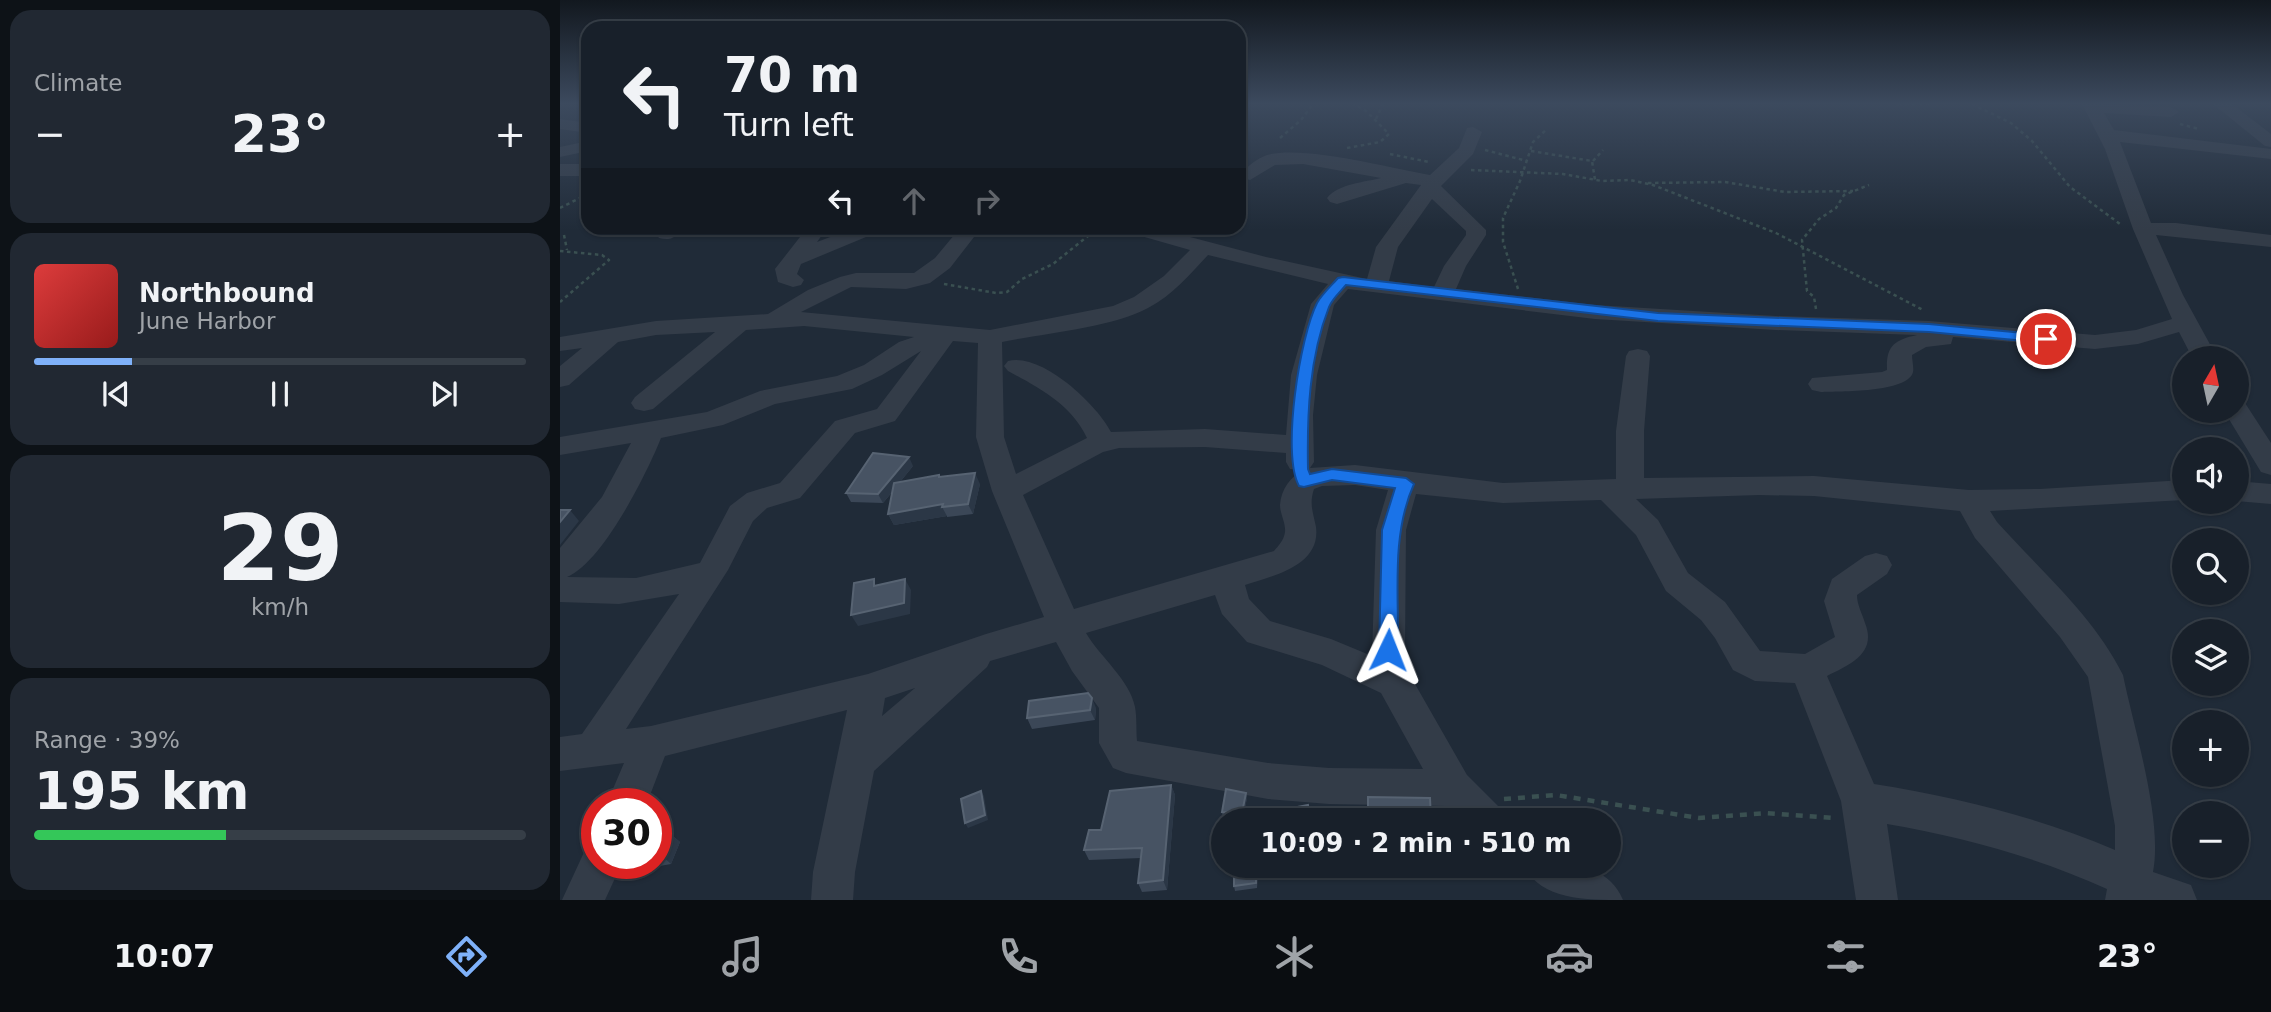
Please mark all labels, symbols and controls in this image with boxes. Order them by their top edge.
text: 70 m [724,47,860,104]
icon: left [609,49,700,140]
text: Climate [34,70,123,96]
text: 23° [231,104,329,164]
text: Turn left [724,106,854,144]
text: − [34,112,66,156]
text: + [494,112,526,156]
icon: left [822,182,860,220]
icon: ahead [895,182,933,220]
icon: right [968,182,1006,220]
text: Northbound [139,278,315,308]
text: June Harbor [139,308,275,334]
pin [2016,309,2076,369]
icon: arrive [2027,320,2065,358]
north arrow [2172,346,2249,424]
map controls [2172,346,2249,878]
icon: previous [97,375,135,413]
icon: pause [261,375,299,413]
icon: next [425,375,463,413]
button: sound [2172,437,2249,514]
text: 29 [217,496,343,601]
button: search [2172,528,2249,605]
text: km/h [251,594,309,620]
position arrow [1351,613,1425,687]
button: layers [2172,619,2249,696]
button: + [2172,710,2249,787]
text: Range · 39% [34,727,180,753]
text: 195 km [34,761,249,821]
speed limit sign: 30 [581,788,672,879]
button: − [2172,801,2249,878]
text: 10:09 · 2 min · 510 m [1261,828,1571,858]
icon: directions [442,932,491,981]
icon: music [718,932,767,981]
icon: phone [994,932,1043,981]
icon: climate [1270,932,1319,981]
icon: car [1545,932,1594,981]
icon: filters [1821,932,1870,981]
text: 10:07 [113,937,215,975]
text: 23° [2097,937,2157,975]

